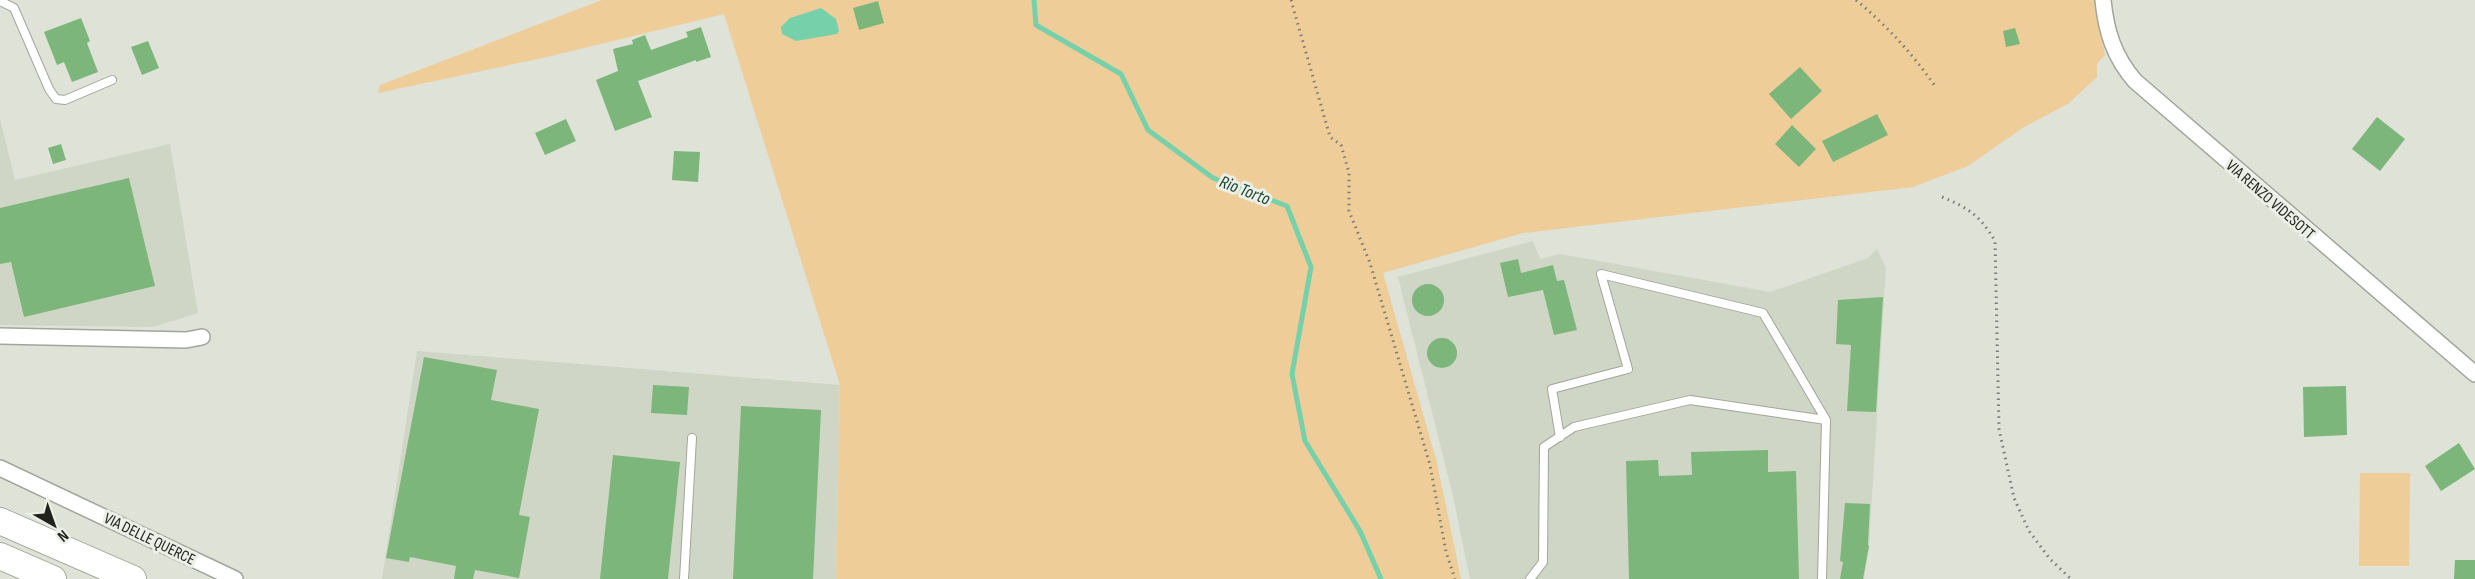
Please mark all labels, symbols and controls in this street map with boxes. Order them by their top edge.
street label: VIA RENZO VIDESOTT [2222,156,2319,244]
water label: Rio Torto [1216,171,1274,210]
north arrow [24,495,84,555]
street label: VIA DELLE QUERCE [101,509,198,570]
text: N [53,525,72,545]

